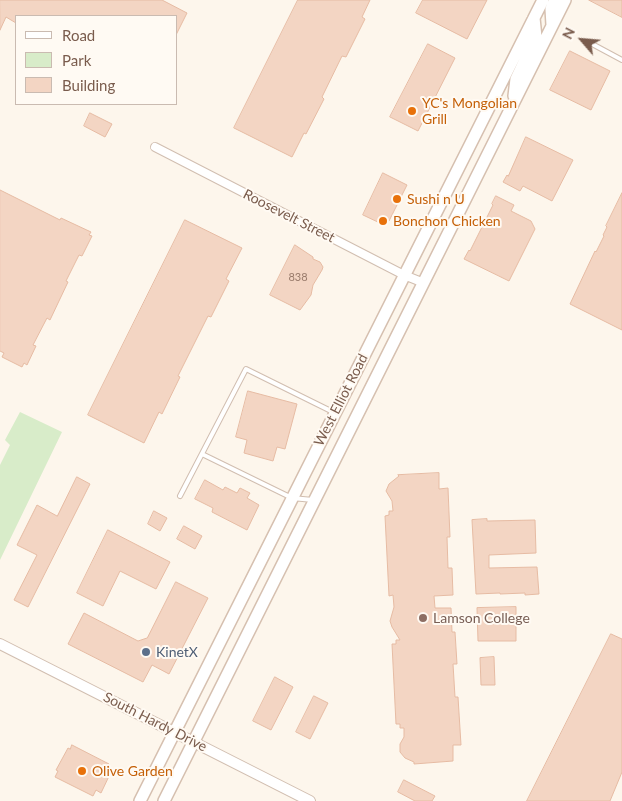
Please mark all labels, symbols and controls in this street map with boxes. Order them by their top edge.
legend [15,15,178,105]
north arrow [557,15,607,65]
text: N [558,24,578,42]
text: Road [62,26,95,44]
text: Park [62,51,91,69]
text: Building [62,76,115,94]
place label: YC's Mongolian Grill [422,95,517,128]
marker: YC's Mongolian Grill [406,105,418,117]
street label: Roosevelt Street [240,186,338,246]
place label: Sushi n U [407,191,465,207]
marker: Sushi n U [391,193,403,205]
place label: Bonchon Chicken [393,213,501,229]
marker: Bonchon Chicken [377,215,389,227]
house number: 838 [288,270,308,284]
street label: West Elliot Road [311,351,371,449]
place label: Lamson College [433,610,530,626]
marker: Lamson College [417,612,429,624]
place label: KinetX [156,644,198,660]
marker: KinetX [140,646,152,658]
street label: South Hardy Drive [100,689,210,755]
place label: Olive Garden [92,763,173,779]
marker: Olive Garden [76,765,88,777]

